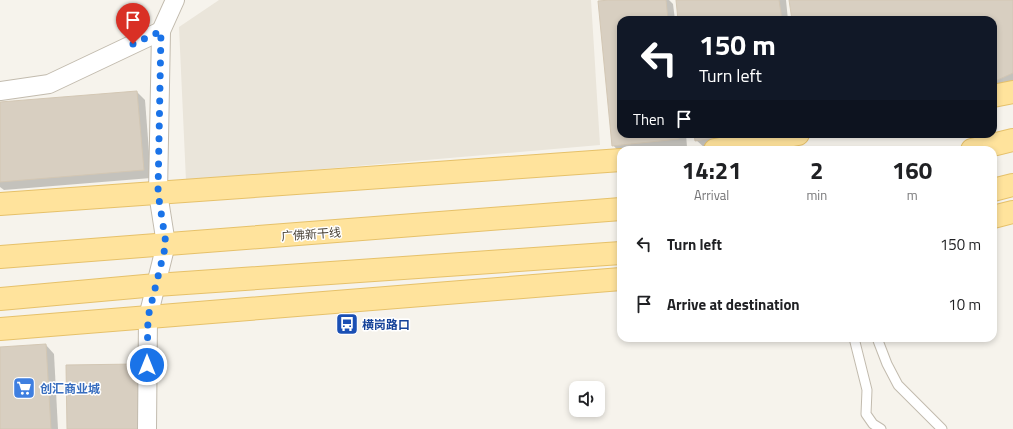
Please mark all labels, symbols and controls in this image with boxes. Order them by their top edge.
pin [116,3,150,44]
icon: arrive [122,9,144,31]
text: 150 m [699,23,776,66]
icon: left [633,32,685,84]
text: Turn left [699,62,762,89]
text: Then [633,108,665,131]
icon: arrive [673,108,695,130]
text: 14:21 [682,152,742,188]
text: 2 [810,152,824,188]
text: 160 [892,152,932,188]
text: Arrival [694,185,729,205]
text: min [806,185,827,205]
text: m [907,185,918,205]
street label: 广佛新干线 [280,222,342,246]
icon: left [633,233,655,255]
text: Turn left [667,233,722,256]
text: 150 m [940,233,981,256]
icon: arrive [633,293,655,315]
text: Arrive at destination [667,293,800,316]
text: 10 m [948,293,981,316]
bus stop icon: 横岗路口 [334,311,360,337]
place label: 横岗路口 [362,315,410,334]
position arrow [126,344,168,386]
supermarket icon: 创汇商业城 [11,375,37,401]
place label: 创汇商业城 [40,379,100,398]
map controls [569,381,605,417]
button: sound [569,381,605,417]

